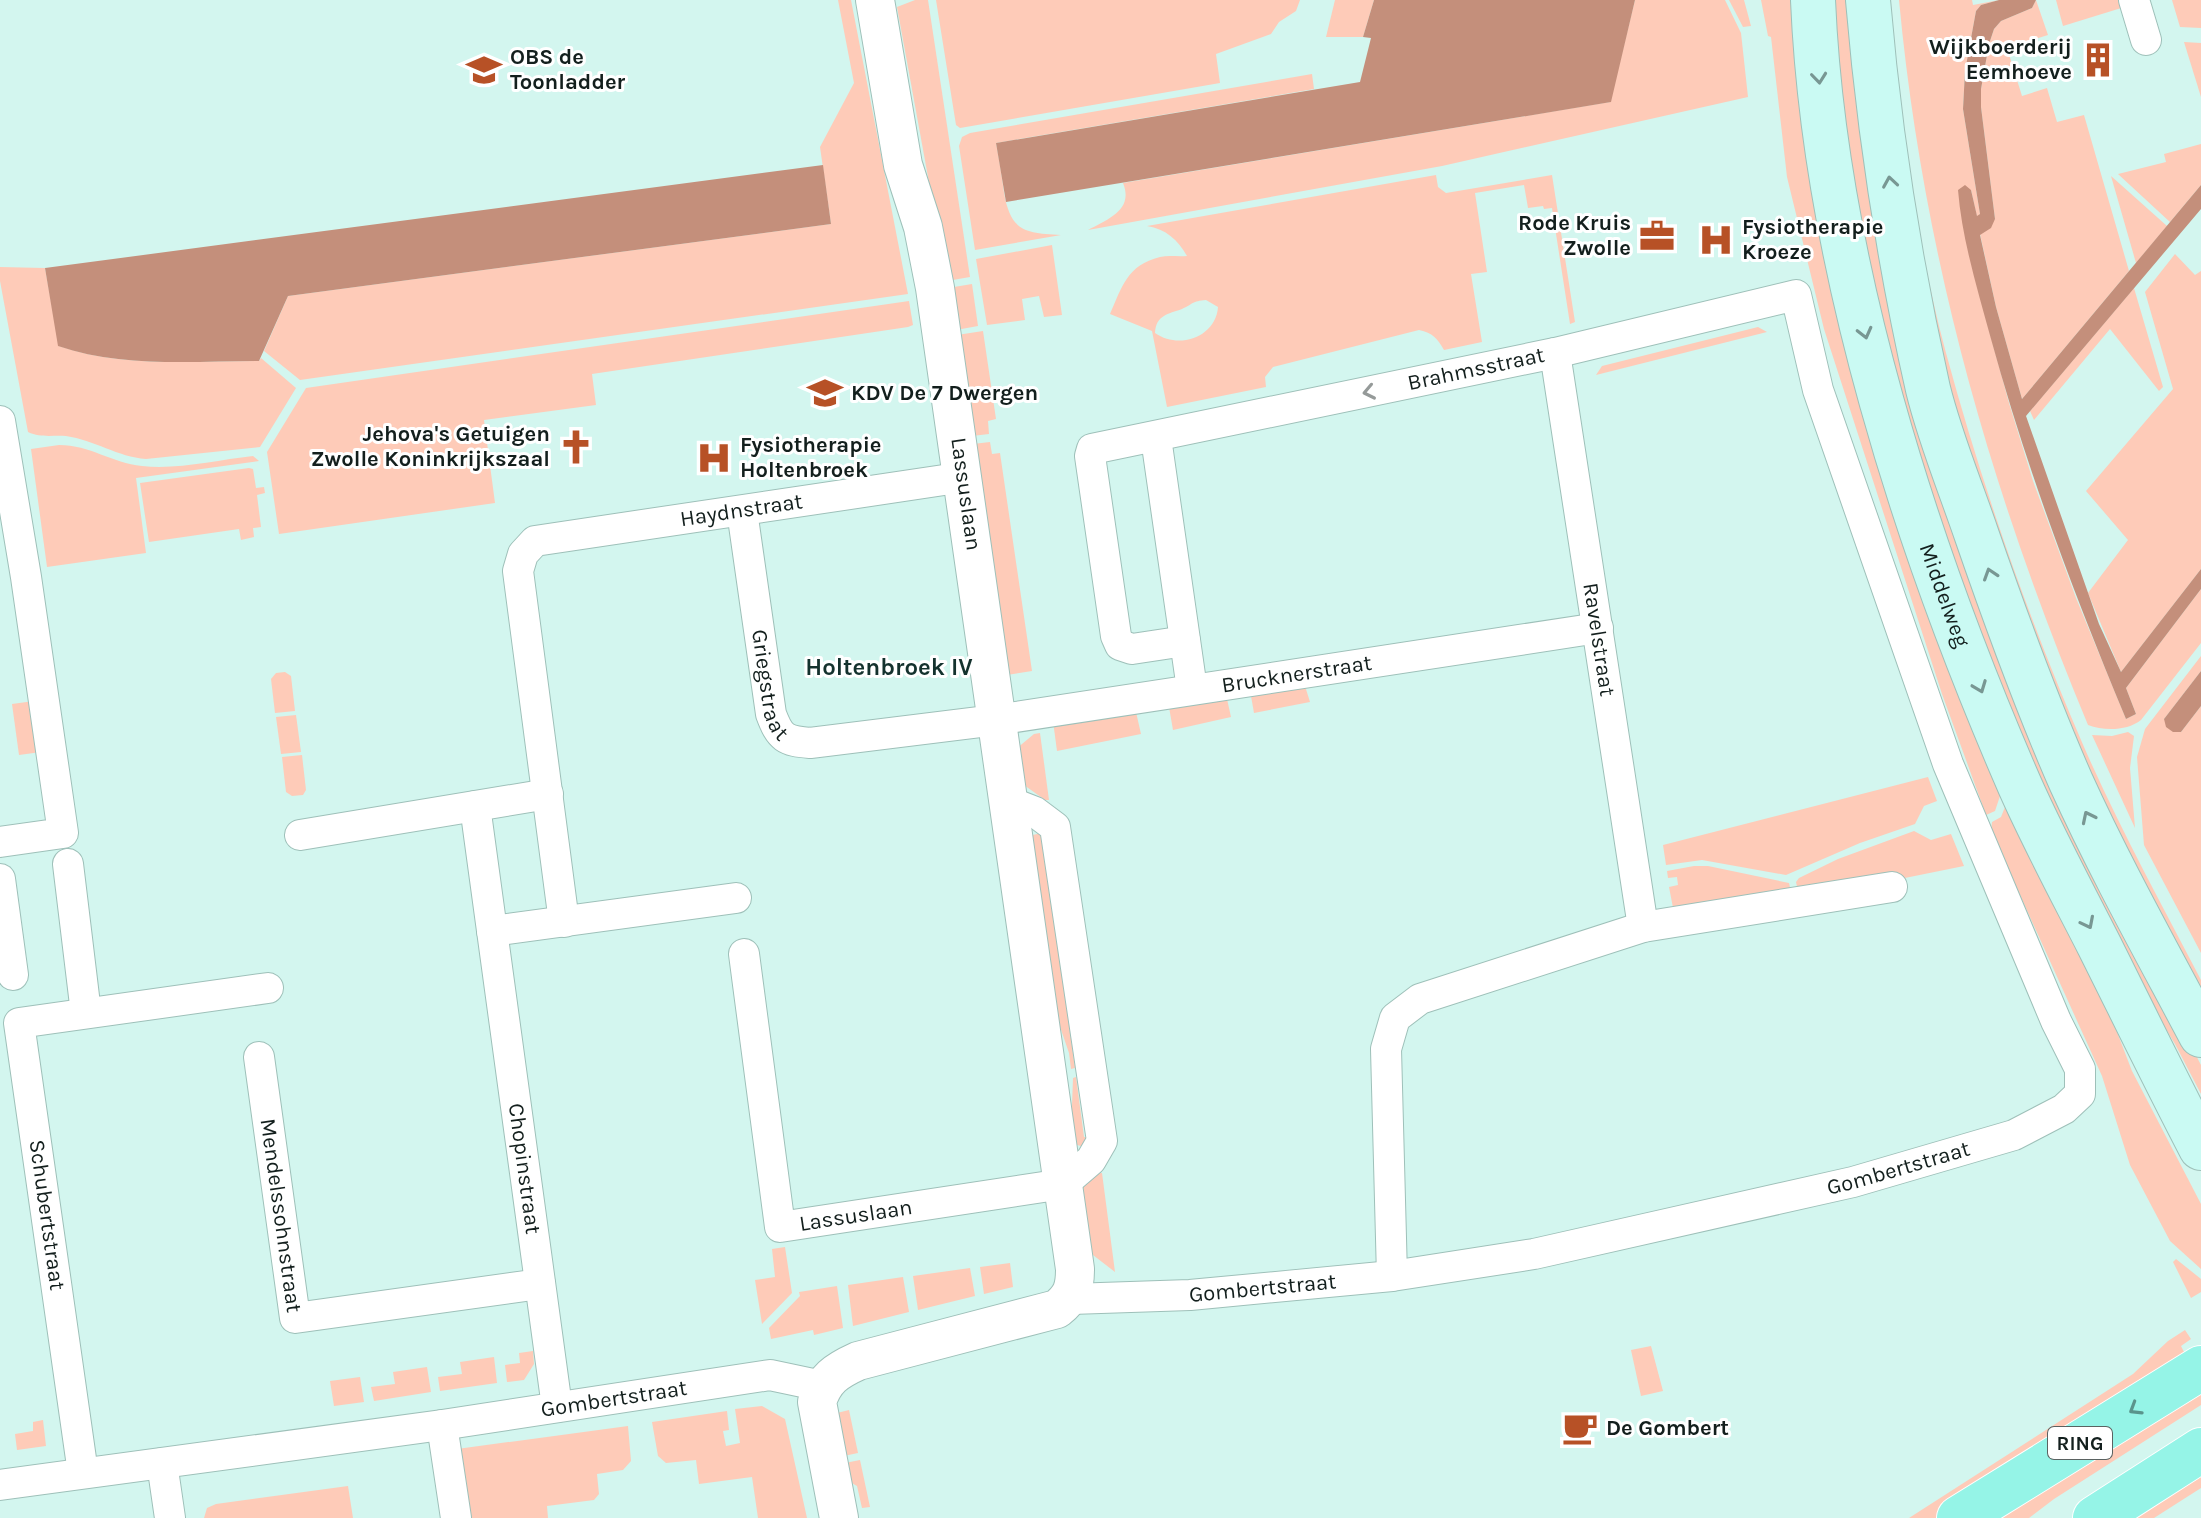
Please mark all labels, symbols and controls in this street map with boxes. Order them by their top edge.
place label: Wijkboerderij Eemhoeve [1929,34,2072,85]
building icon: Wijkboerderij Eemhoeve [2079,41,2117,79]
place label: OBS de Toonladder [510,44,626,95]
school or university icon: OBS de Toonladder [465,51,503,89]
one-way arrow [1811,72,1828,85]
one-way arrow [1882,175,1899,189]
place label: Rode Kruis Zwolle [1518,210,1631,261]
place label: Fysiotherapie Kroeze [1742,214,1884,265]
office icon: Rode Kruis Zwolle [1638,217,1676,255]
hospital icon: Fysiotherapie Kroeze [1697,221,1735,259]
one-way arrow [1856,326,1873,340]
street label: Brahmsstraat [1405,342,1547,396]
school or university icon: KDV De 7 Dwergen [806,374,844,412]
place label: KDV De 7 Dwergen [851,380,1038,406]
one-way arrow [1363,383,1377,400]
place label: Jehova's Getuigen Zwolle Koninkrijkszaal [311,421,550,472]
church icon: Jehova's Getuigen Zwolle Koninkrijkszaal [557,428,595,466]
place label: Fysiotherapie Holtenbroek [740,432,882,483]
street label: Lassuslaan [945,436,987,552]
hospital icon: Fysiotherapie Holtenbroek [695,439,733,477]
street label: Haydnstraat [678,488,804,532]
street label: Middelweg [1914,540,1975,651]
one-way arrow [1983,568,1999,582]
street label: Ravelstraat [1577,581,1620,698]
street label: Griegstraat [746,628,794,746]
street label: Brucknerstraat [1220,650,1374,698]
district label: Holtenbroek IV [805,653,973,681]
one-way arrow [1970,679,1986,693]
one-way arrow [2082,811,2098,825]
one-way arrow [2078,915,2093,930]
street label: Chopinstraat [503,1102,546,1236]
street label: Mendelssohnstraat [255,1117,307,1314]
street label: Gombertstraat [1824,1136,1973,1201]
street label: Schubertstraat [24,1138,70,1292]
street label: Lassuslaan [797,1194,914,1237]
street label: Gombertstraat [1188,1268,1337,1308]
street label: Gombertstraat [539,1375,689,1423]
one-way arrow [2129,1400,2144,1415]
cafe icon: De Gombert [1561,1409,1599,1447]
place label: De Gombert [1606,1415,1729,1441]
road number: RING [2048,1427,2112,1459]

